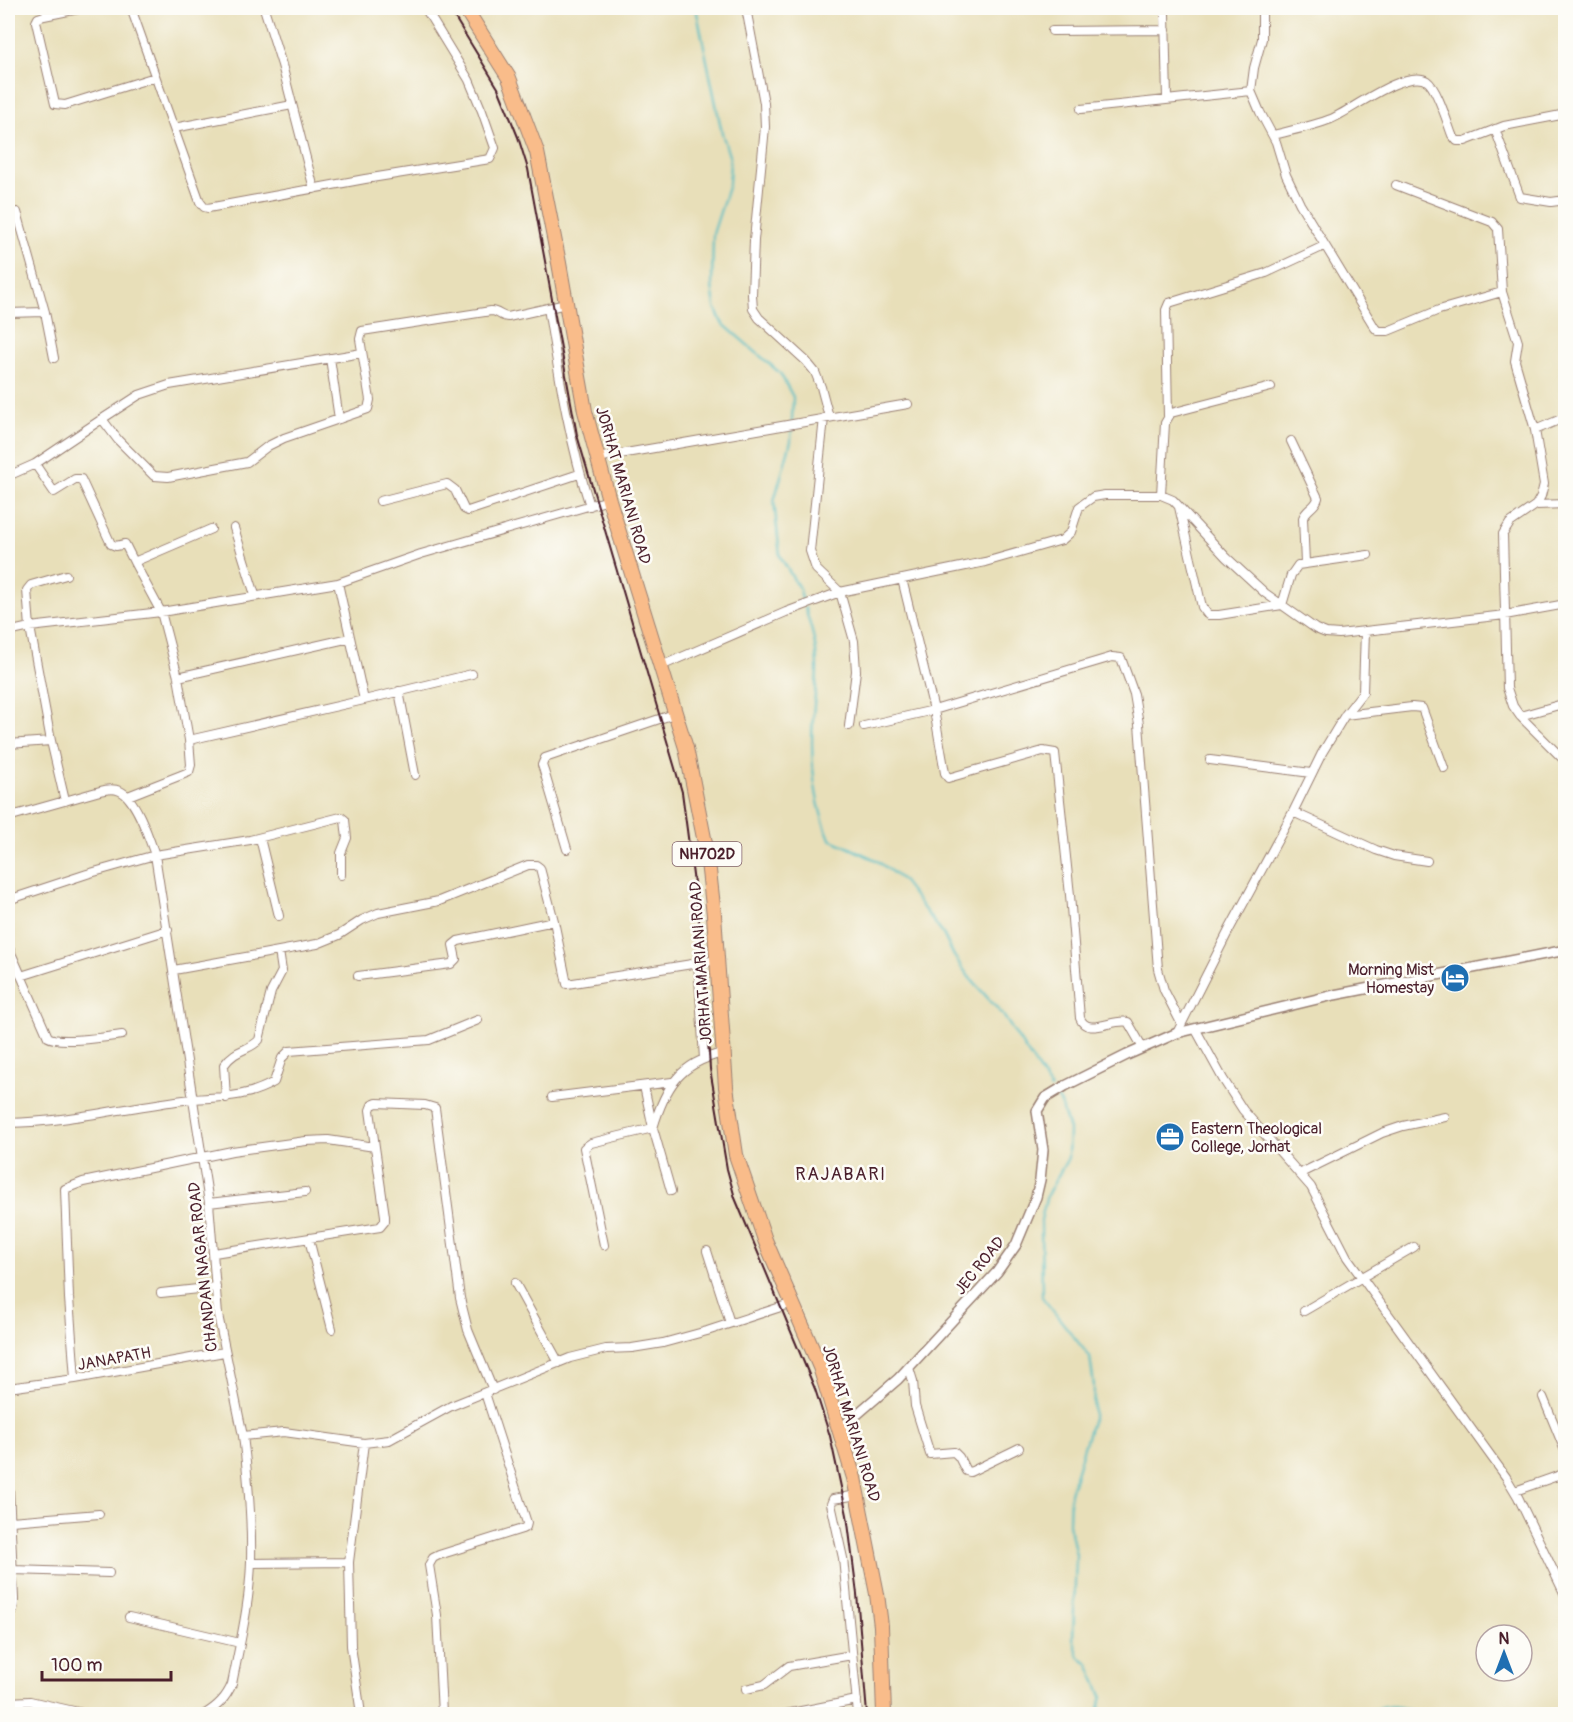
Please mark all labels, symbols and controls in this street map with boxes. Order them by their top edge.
street label: JORHAT MARIANI ROAD [591,404,655,567]
road number: NH702D [672,842,742,866]
street label: JORHAT MARIANI ROAD [685,881,717,1045]
place label: Morning Mist Homestay [1348,960,1435,998]
hotel icon: Morning Mist Homestay [1439,962,1471,994]
place label: Eastern Theological College, Jorhat [1191,1119,1322,1157]
office icon: Eastern Theological College, Jorhat [1154,1121,1186,1153]
district label: RAJABARI [795,1163,887,1186]
street label: CHANDAN NAGAR ROAD [184,1181,222,1353]
street label: JEC ROAD [950,1232,1009,1299]
street label: JORHAT MARIANI ROAD [818,1342,884,1504]
street label: JANAPATH [76,1343,153,1375]
north arrow [1474,1623,1534,1683]
text: N [1499,1629,1510,1649]
scale bar [42,1644,171,1682]
text: 100 m [51,1654,103,1677]

